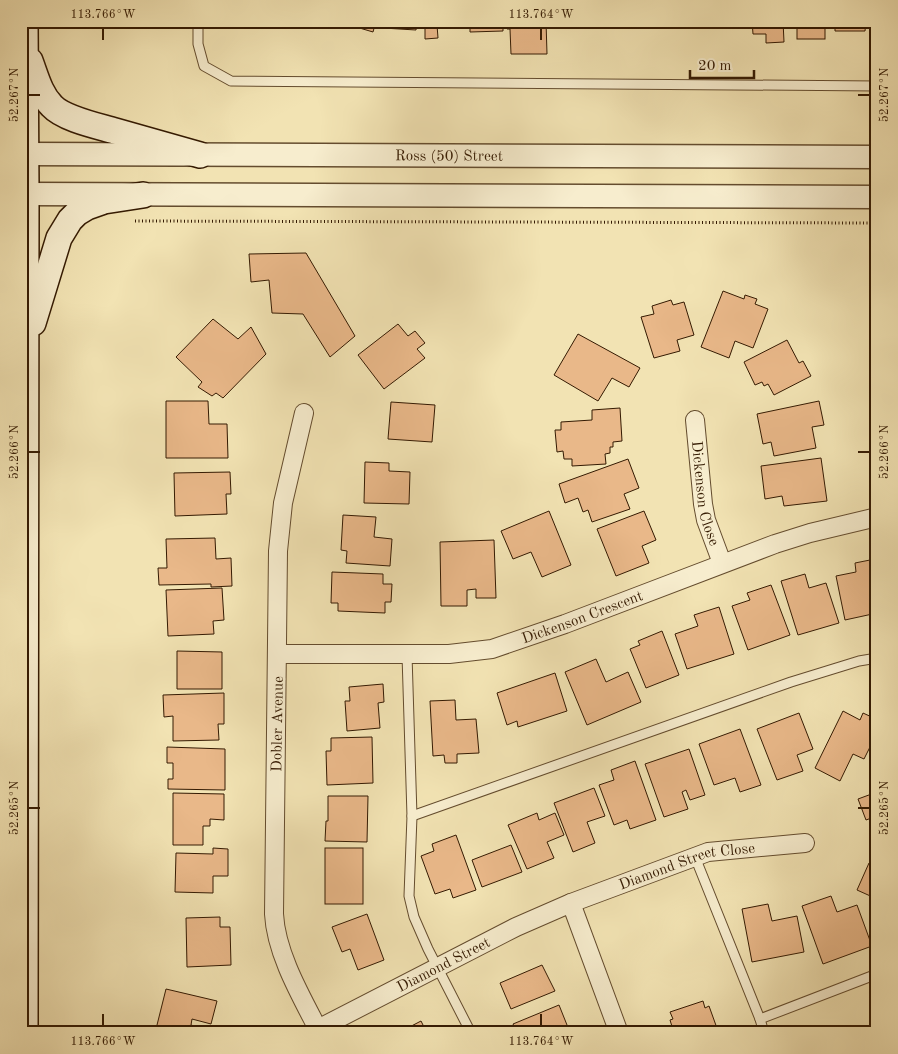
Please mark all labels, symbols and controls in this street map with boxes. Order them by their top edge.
text: 113.766°W [71,9,136,21]
text: 113.764°W [509,9,574,21]
scale bar [690,48,754,80]
text: 20 m [698,59,732,74]
text: 52.267°N [8,68,21,122]
text: 52.267°N [878,68,891,122]
street label: Ross (50) Street [395,149,503,165]
text: 52.266°N [8,425,21,479]
text: 52.266°N [878,425,891,479]
street label: Dickenson Close [688,440,721,548]
street label: Dickenson Crescent [520,589,645,647]
street label: Dobler Avenue [270,676,287,772]
text: 52.265°N [8,781,21,835]
text: 52.265°N [878,781,891,835]
street label: Diamond Street Close [617,842,756,893]
street label: Diamond Street [395,936,493,996]
text: 113.766°W [71,1036,136,1048]
text: 113.764°W [509,1036,574,1048]

